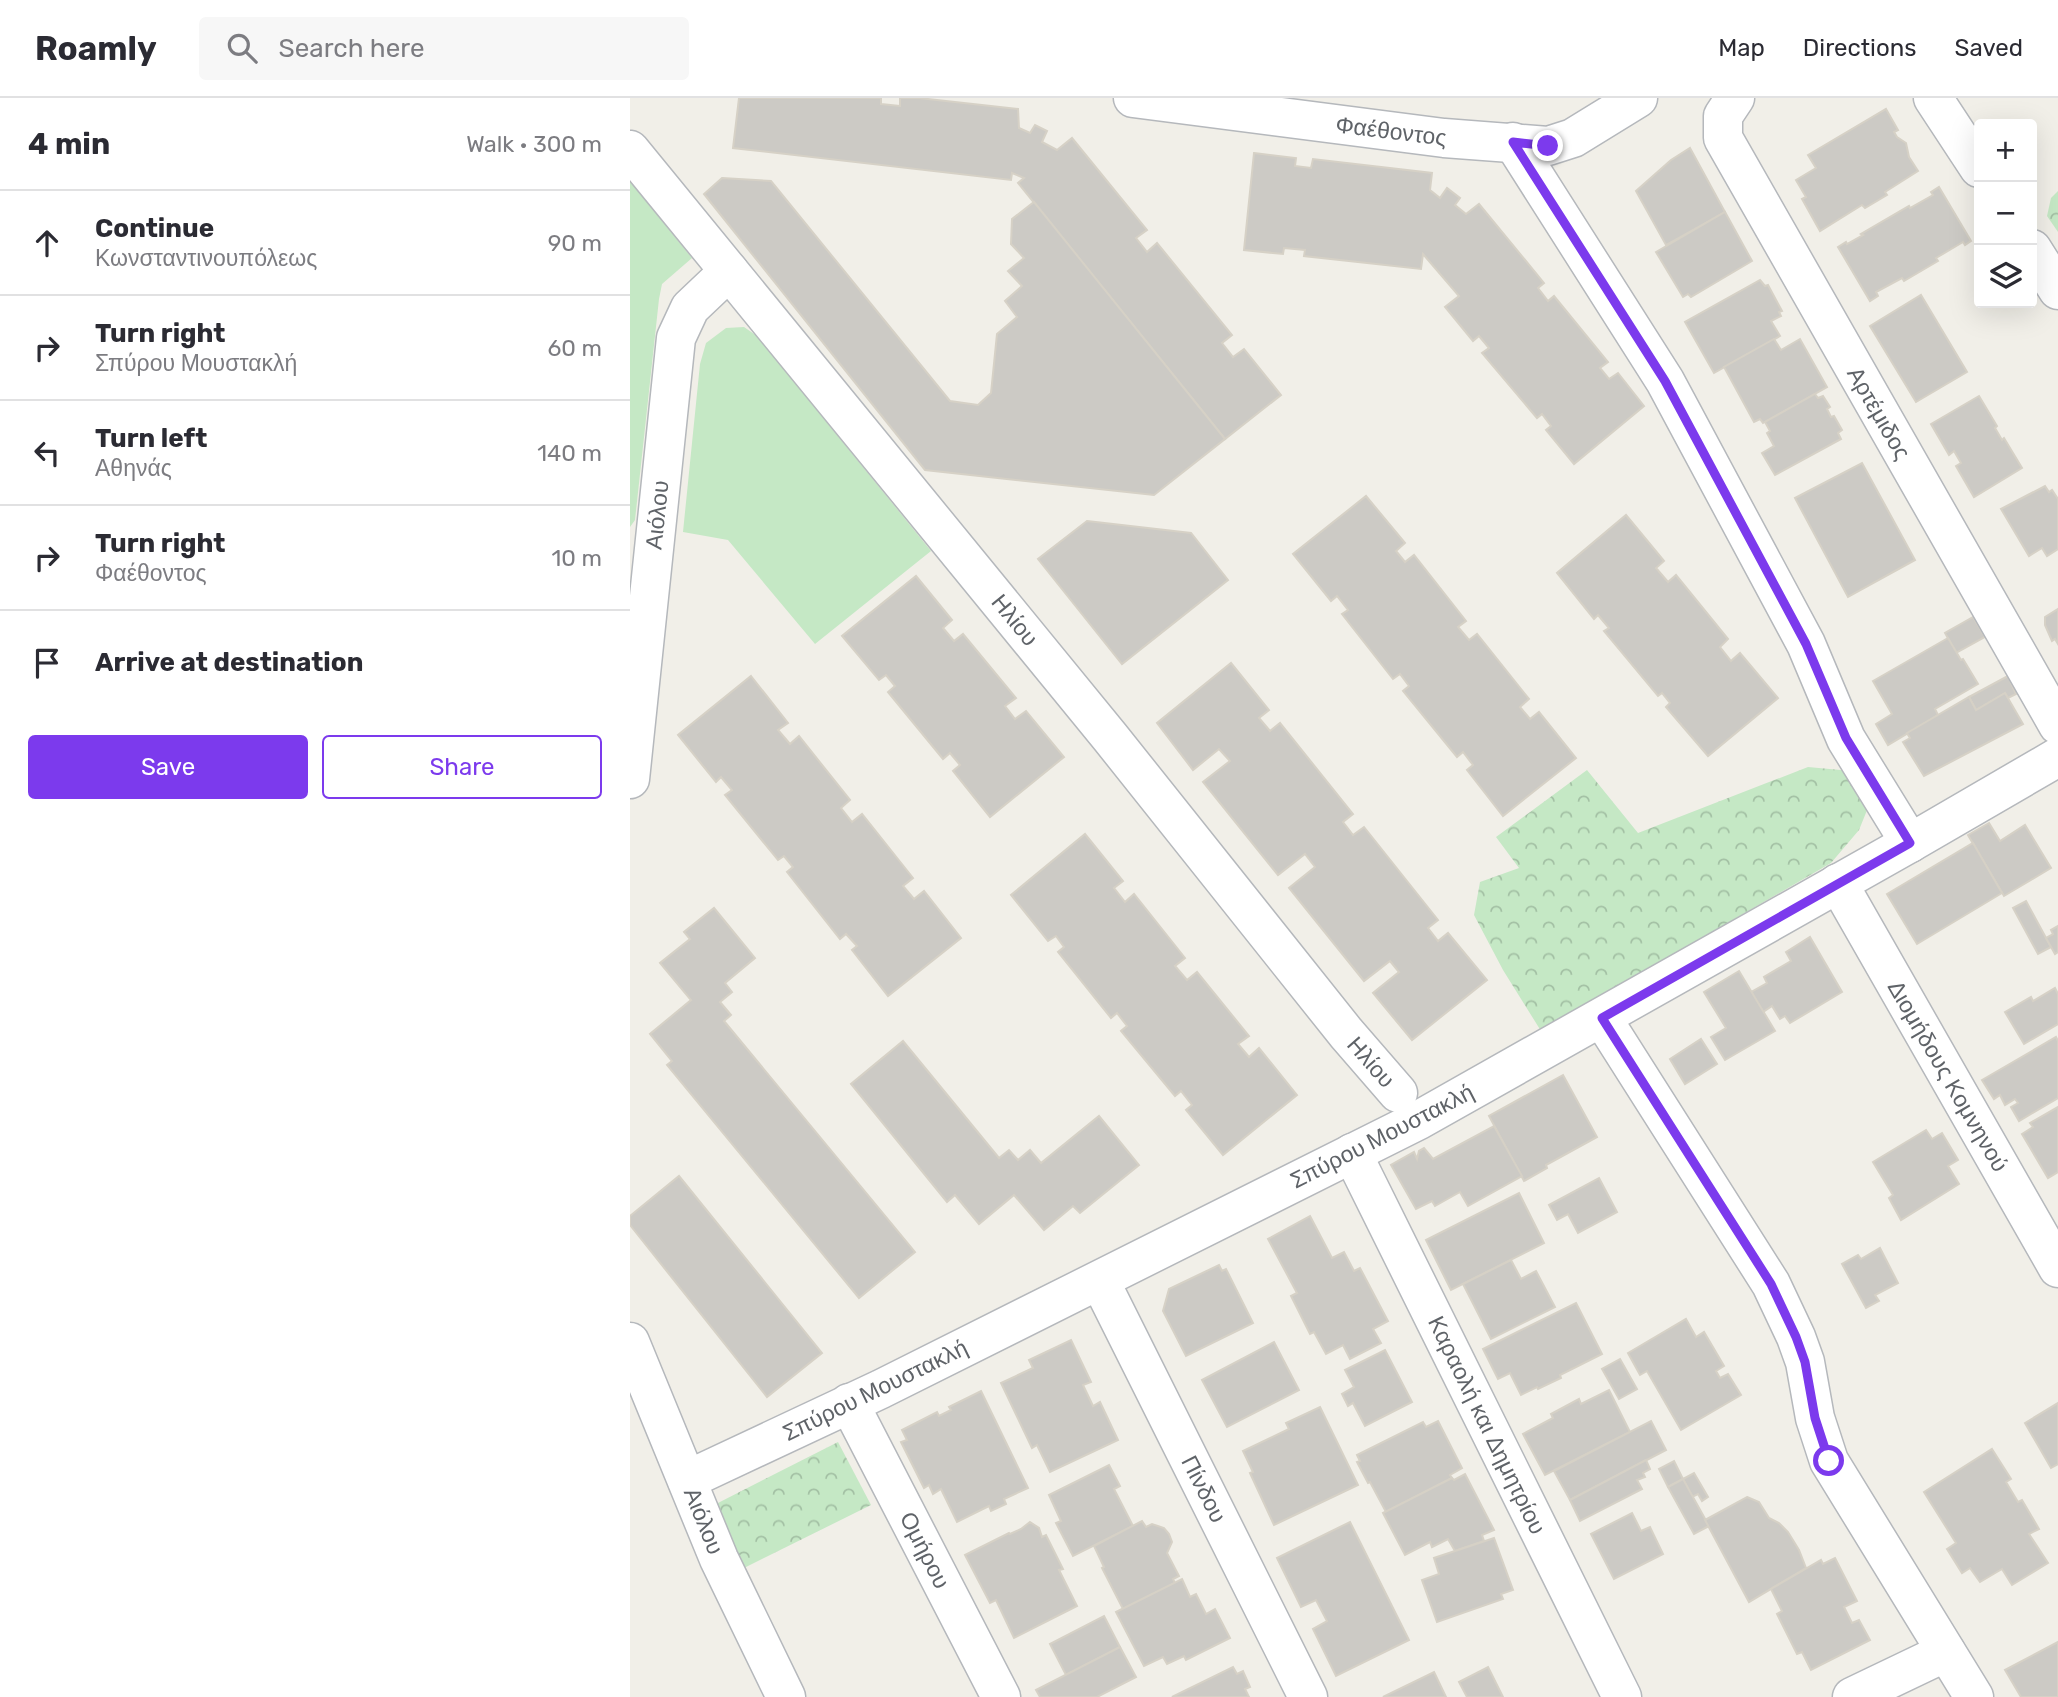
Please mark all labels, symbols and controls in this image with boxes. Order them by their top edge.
search box [199,17,689,80]
text: Roamly [35,29,157,68]
icon: search [223,29,261,67]
text: Search here [279,33,424,64]
text: Map [1718,34,1765,62]
text: Directions [1803,34,1916,62]
text: Saved [1954,34,2023,62]
street label: Φαέθοντος [1334,110,1448,152]
map controls [1974,119,2037,308]
button: + [1974,119,2037,182]
text: 4 min [28,126,110,162]
text: Walk · 300 m [466,130,602,158]
route end [1532,130,1563,161]
button: − [1974,182,2037,245]
text: Continue [95,213,214,244]
icon: ahead [28,224,66,262]
text: 90 m [548,229,602,257]
text: Κωνσταντινουπόλεως [95,244,317,272]
button: layers [1974,245,2037,308]
text: Turn right [95,318,225,349]
icon: right [28,329,66,367]
text: 60 m [547,334,602,362]
text: Σπύρου Μουστακλή [95,349,297,377]
street label: Αρτέμιδος [1841,362,1917,464]
text: Turn left [95,423,207,454]
icon: left [28,434,66,472]
text: 140 m [537,439,602,467]
text: Αθηνάς [95,454,172,482]
street label: Αιόλου [639,479,675,551]
text: Turn right [95,528,225,559]
icon: right [28,539,66,577]
text: 10 m [551,544,602,572]
text: Φαέθοντος [95,559,207,587]
street label: Ηλίου [986,588,1044,652]
icon: arrive [28,644,66,682]
text: Arrive at destination [95,647,363,678]
button: Save [28,735,308,799]
button: Share [322,735,602,799]
street label: Διομήδους Κομνηνού [1882,975,2014,1177]
street label: Ηλίου [1341,1031,1401,1093]
street label: Σπύρου Μουστακλή [1286,1078,1478,1194]
street label: Καραολή και Δημητρίου [1422,1311,1552,1539]
street label: Σπύρου Μουστακλή [778,1333,972,1447]
route start [1813,1445,1844,1476]
street label: Πίνδου [1175,1451,1233,1527]
street label: Αιόλου [678,1484,730,1558]
street label: Ομήρου [894,1507,956,1593]

